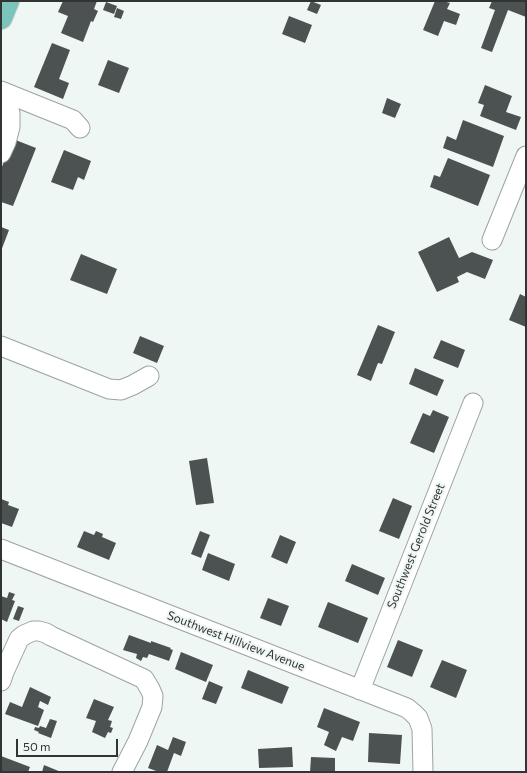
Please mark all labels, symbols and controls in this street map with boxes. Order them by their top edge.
street label: Southwest Gerold Street [384,481,448,611]
street label: Southwest Hillview Avenue [165,608,307,674]
scale bar [18,731,120,757]
text: 50 m [23,739,51,753]

